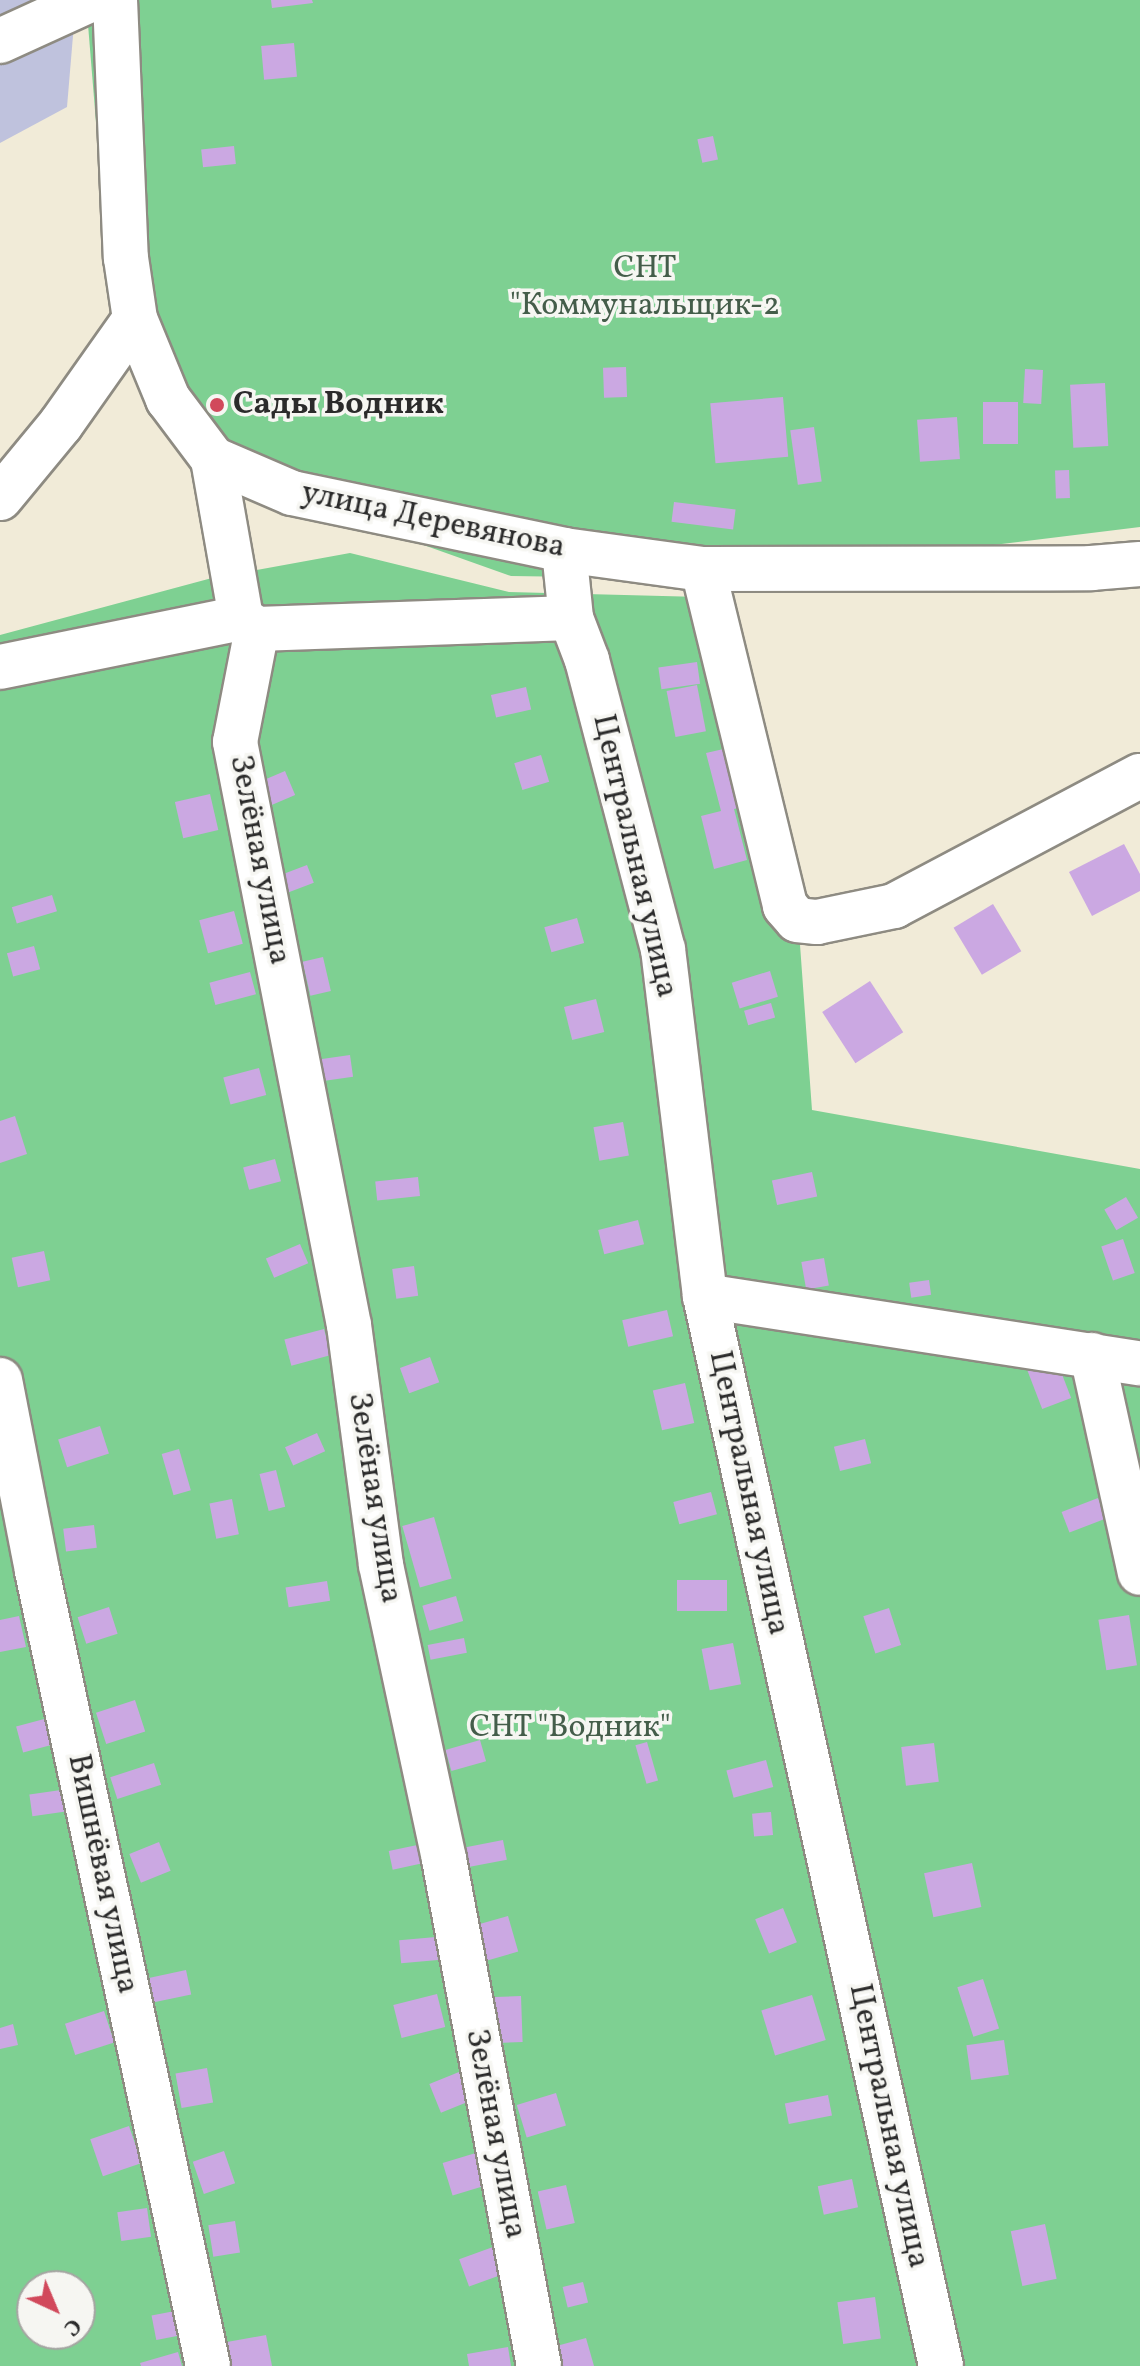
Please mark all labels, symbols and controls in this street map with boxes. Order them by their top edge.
park label: СНТ "Коммунальщик-2 [510,251,780,326]
place label: Сады Водник [233,386,444,424]
marker: Сады Водник [208,396,226,414]
street label: улица Деревянова [298,474,568,568]
street label: Центральная улица [583,710,685,1002]
street label: Зелёная улица [220,751,298,969]
street label: Центральная улица [699,1347,797,1639]
street label: Зелёная улица [338,1389,410,1607]
park label: СНТ "Водник" [469,1709,671,1747]
street label: Вишнёвая улица [58,1750,146,1998]
street label: Центральная улица [839,1980,937,2272]
street label: Зелёная улица [456,2025,534,2243]
north arrow [16,2270,96,2350]
text: С [56,2310,87,2342]

